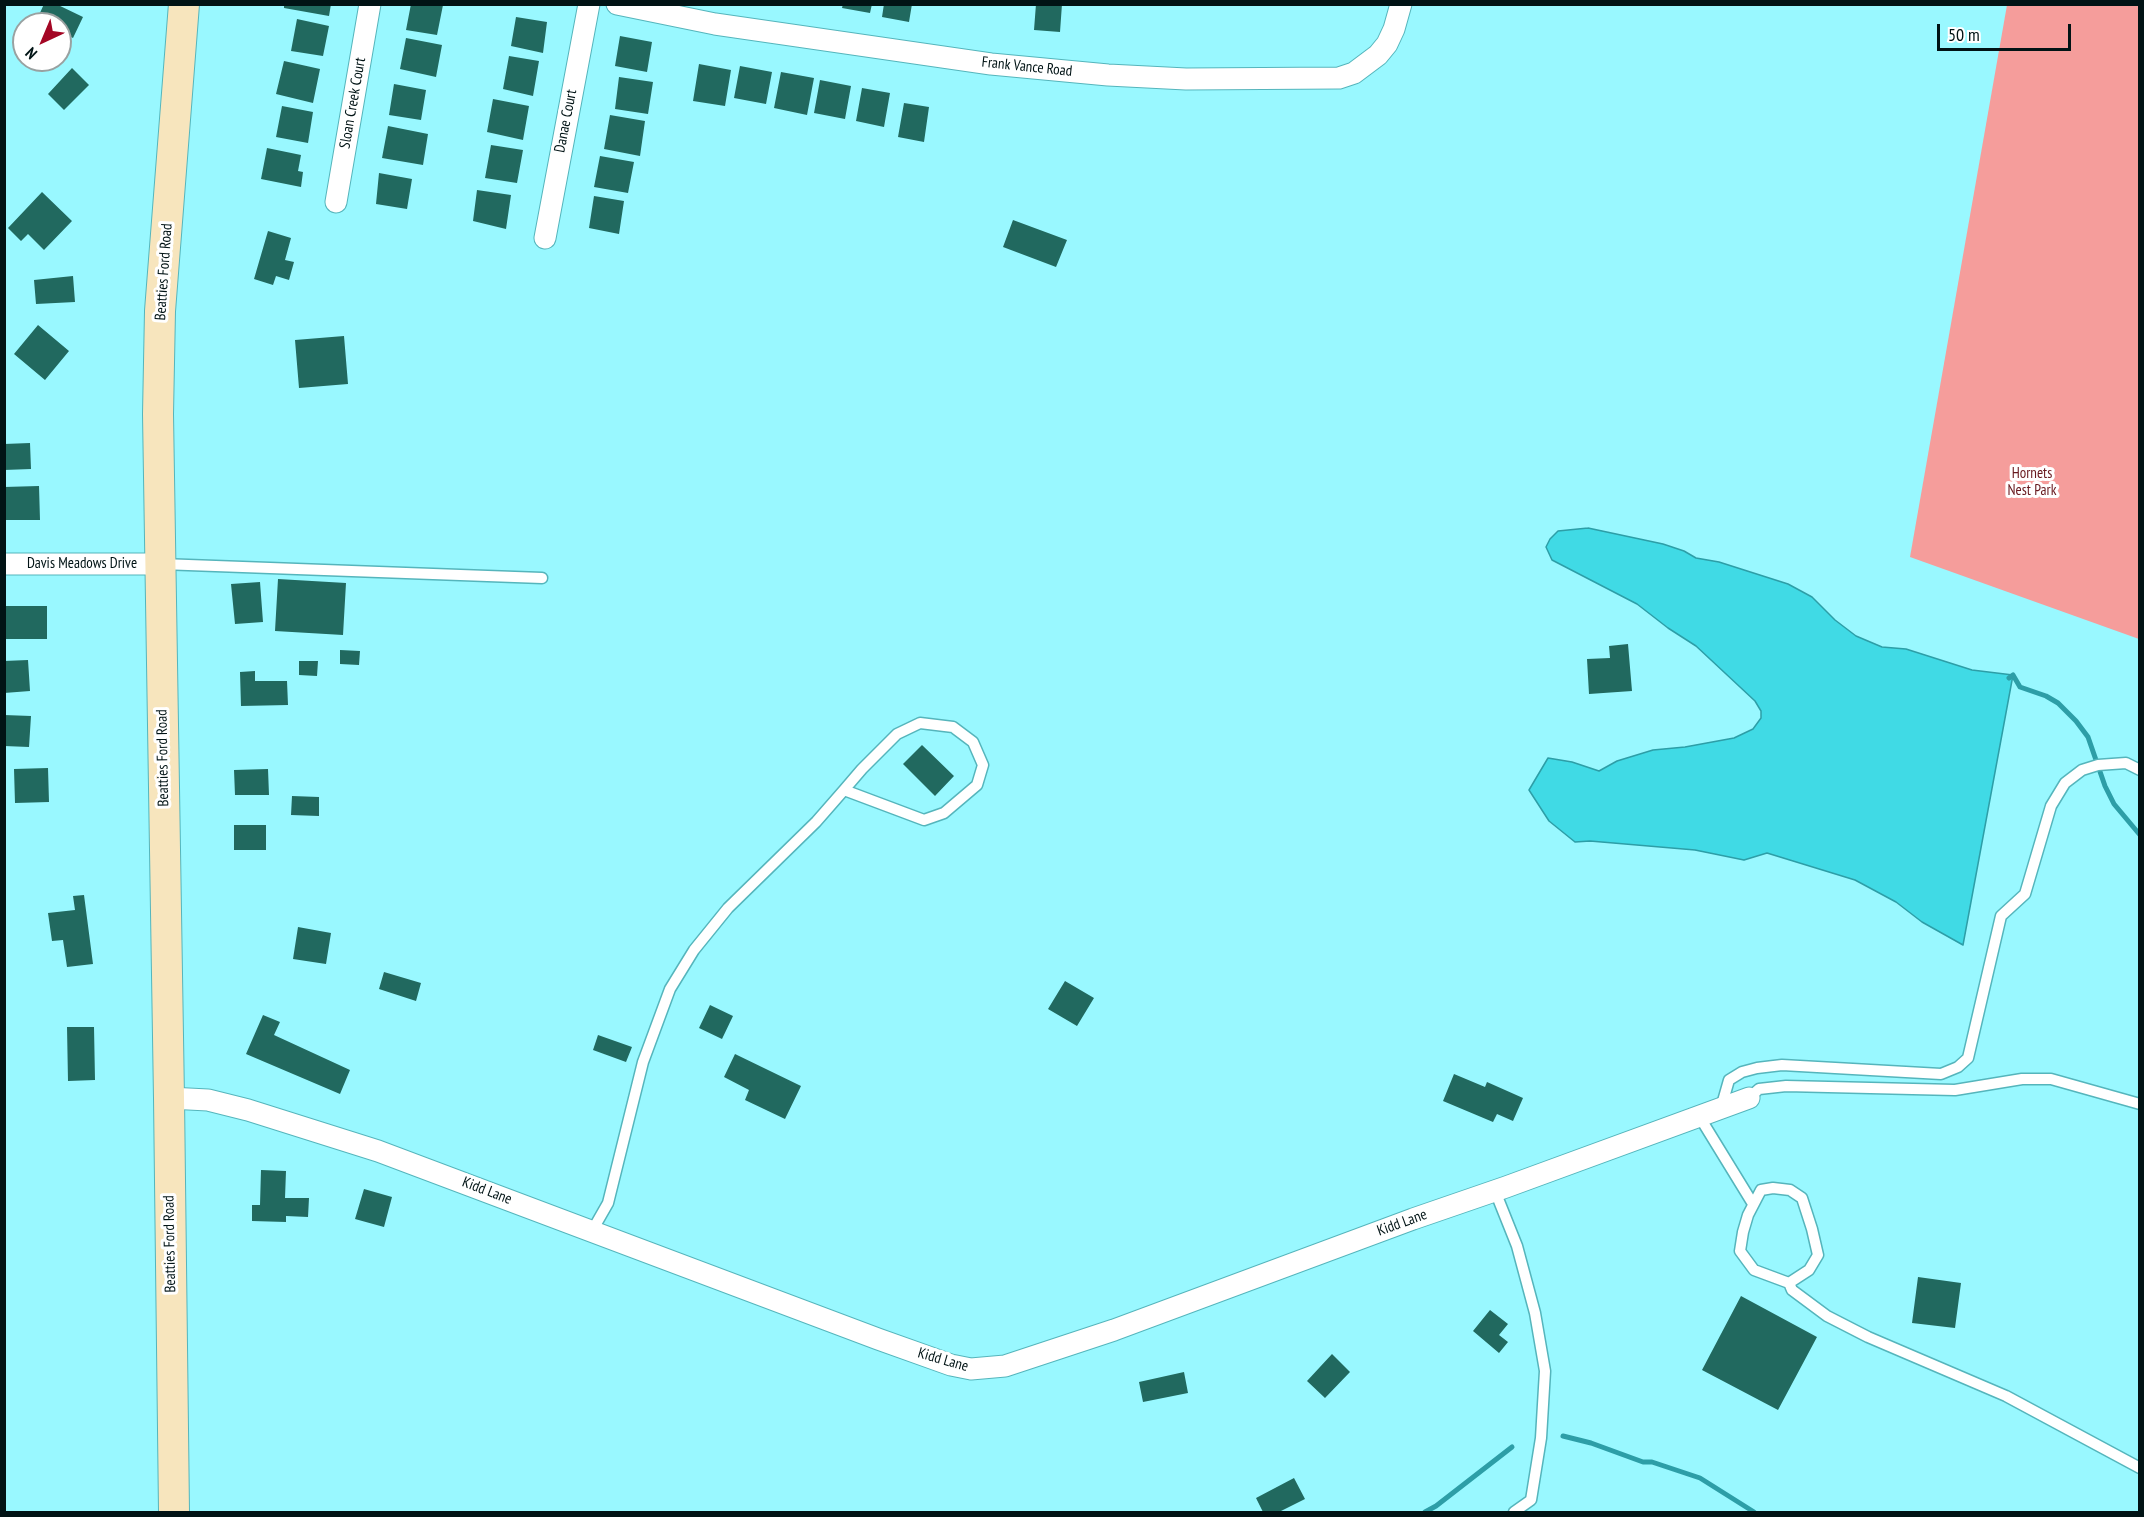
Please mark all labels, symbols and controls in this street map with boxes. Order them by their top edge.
north arrow [12,12,72,72]
scale bar [1940,12,2074,50]
text: 50 m [1948,23,1980,46]
text: N [21,43,41,64]
street label: Frank Vance Road [981,53,1073,81]
street label: Sloan Creek Court [336,56,370,150]
street label: Danae Court [551,88,581,154]
street label: Beatties Ford Road [152,223,176,321]
park label: Hornets Nest Park [2008,465,2056,500]
street label: Davis Meadows Drive [27,555,137,573]
street label: Beatties Ford Road [153,709,173,807]
street label: Kidd Lane [460,1173,514,1209]
street label: Beatties Ford Road [160,1195,180,1293]
street label: Kidd Lane [1375,1206,1429,1240]
street label: Kidd Lane [916,1344,970,1376]

